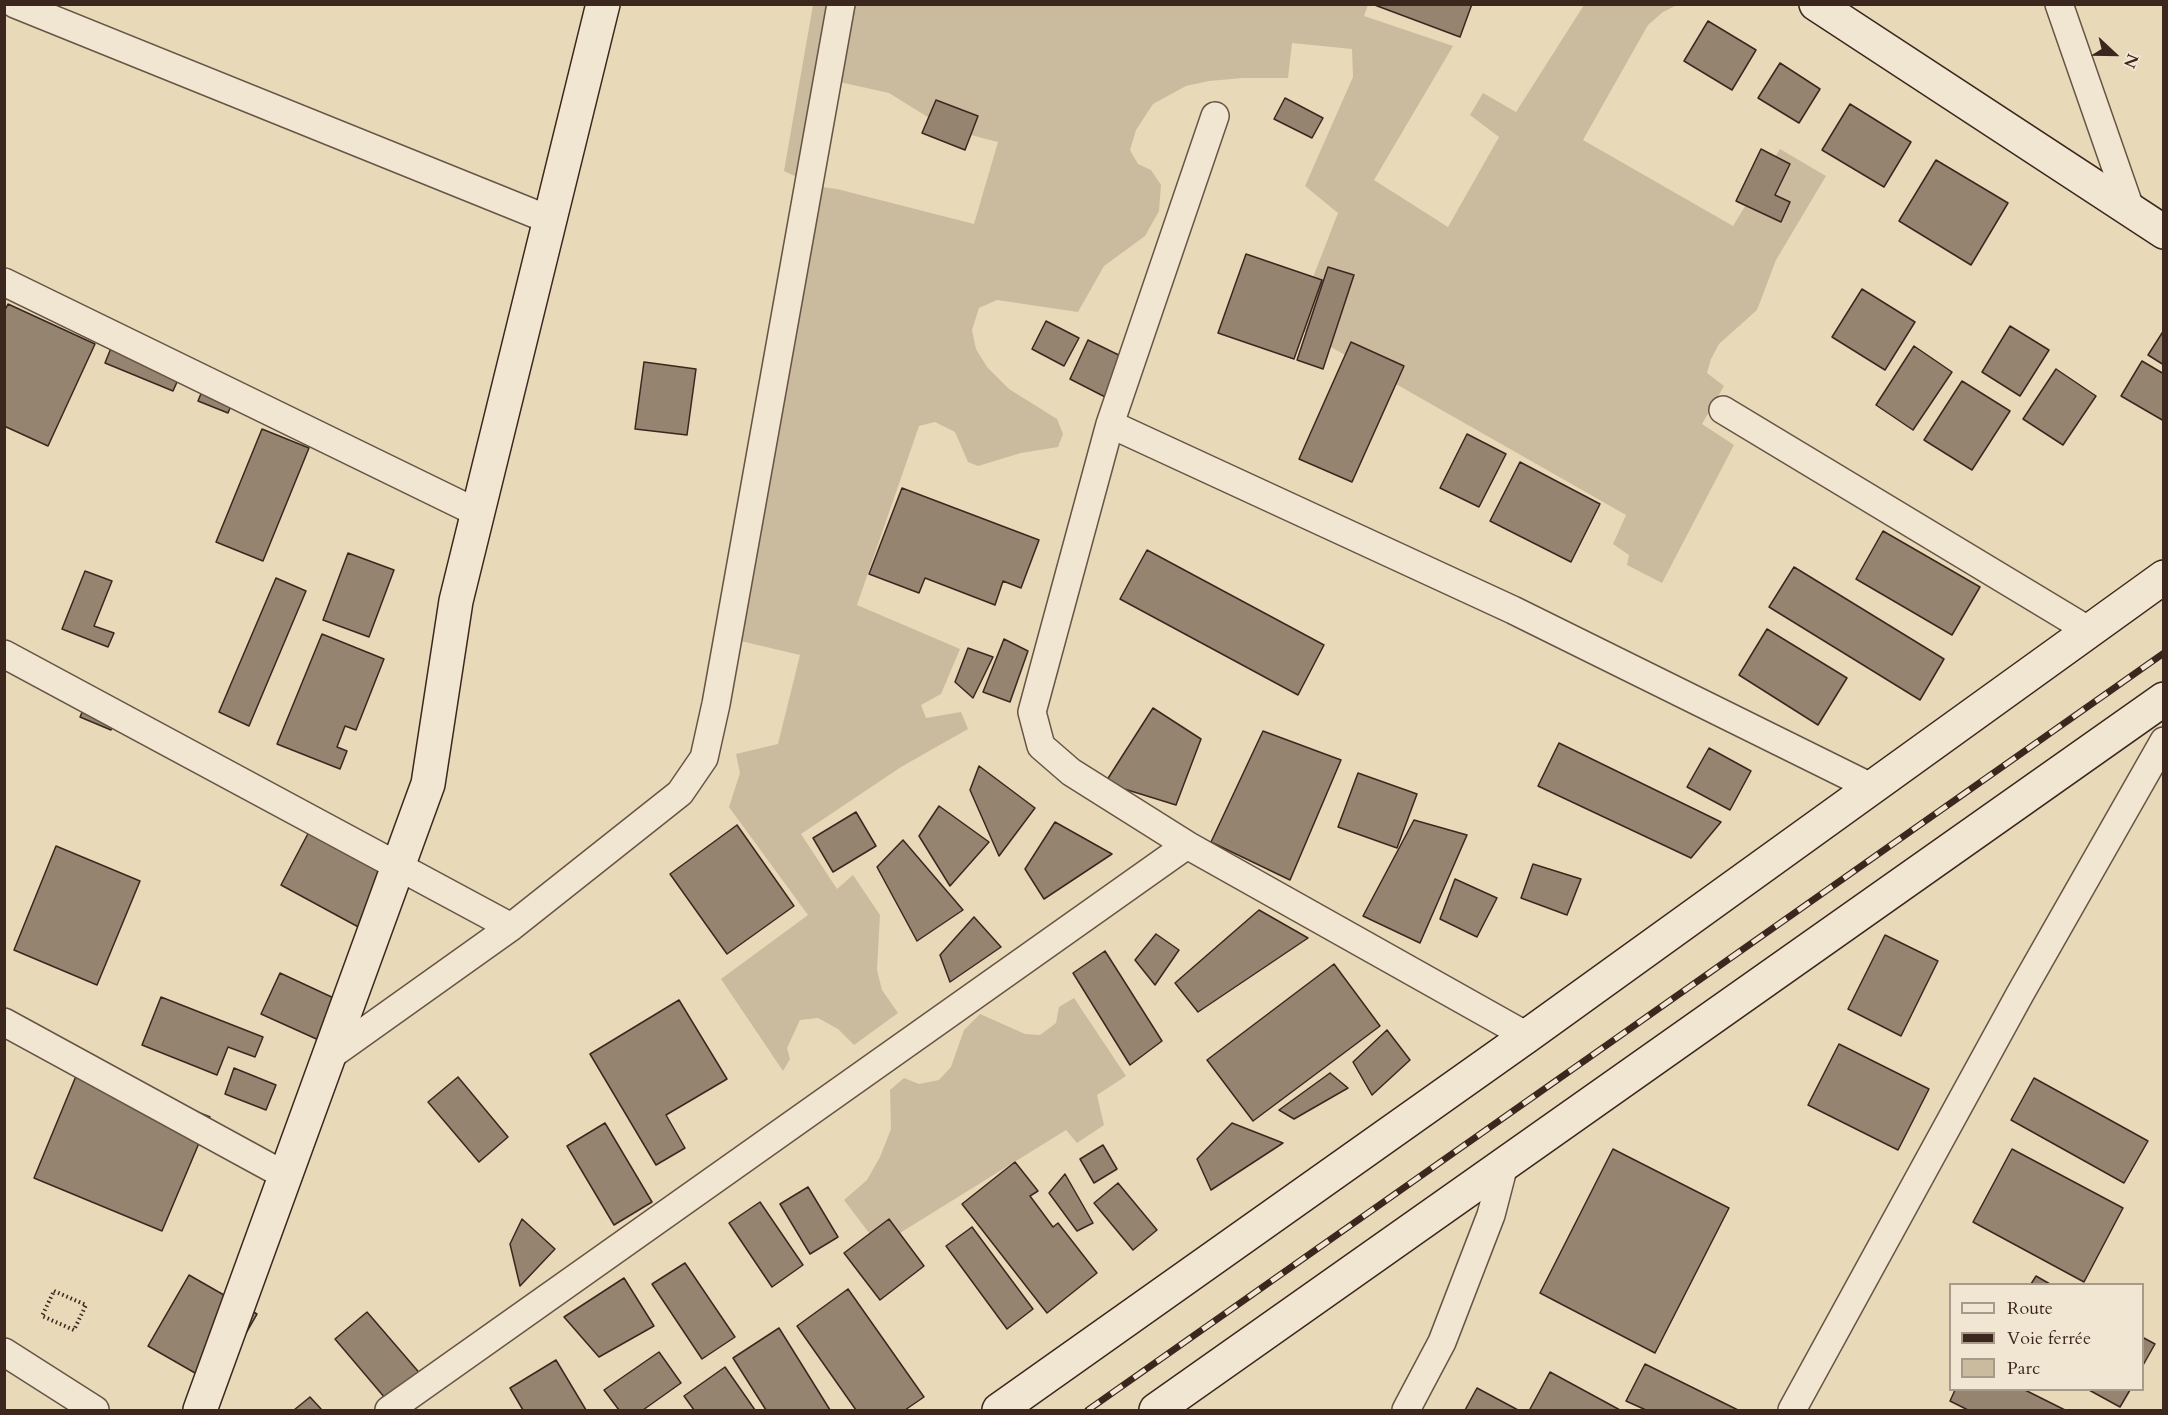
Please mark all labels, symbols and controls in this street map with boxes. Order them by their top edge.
north arrow [2084,24,2144,84]
text: N [2118,50,2143,71]
legend [1949,1283,2144,1391]
text: Route [2007,1296,2053,1321]
text: Voie ferrée [2007,1326,2091,1351]
text: Parc [2007,1356,2040,1381]

